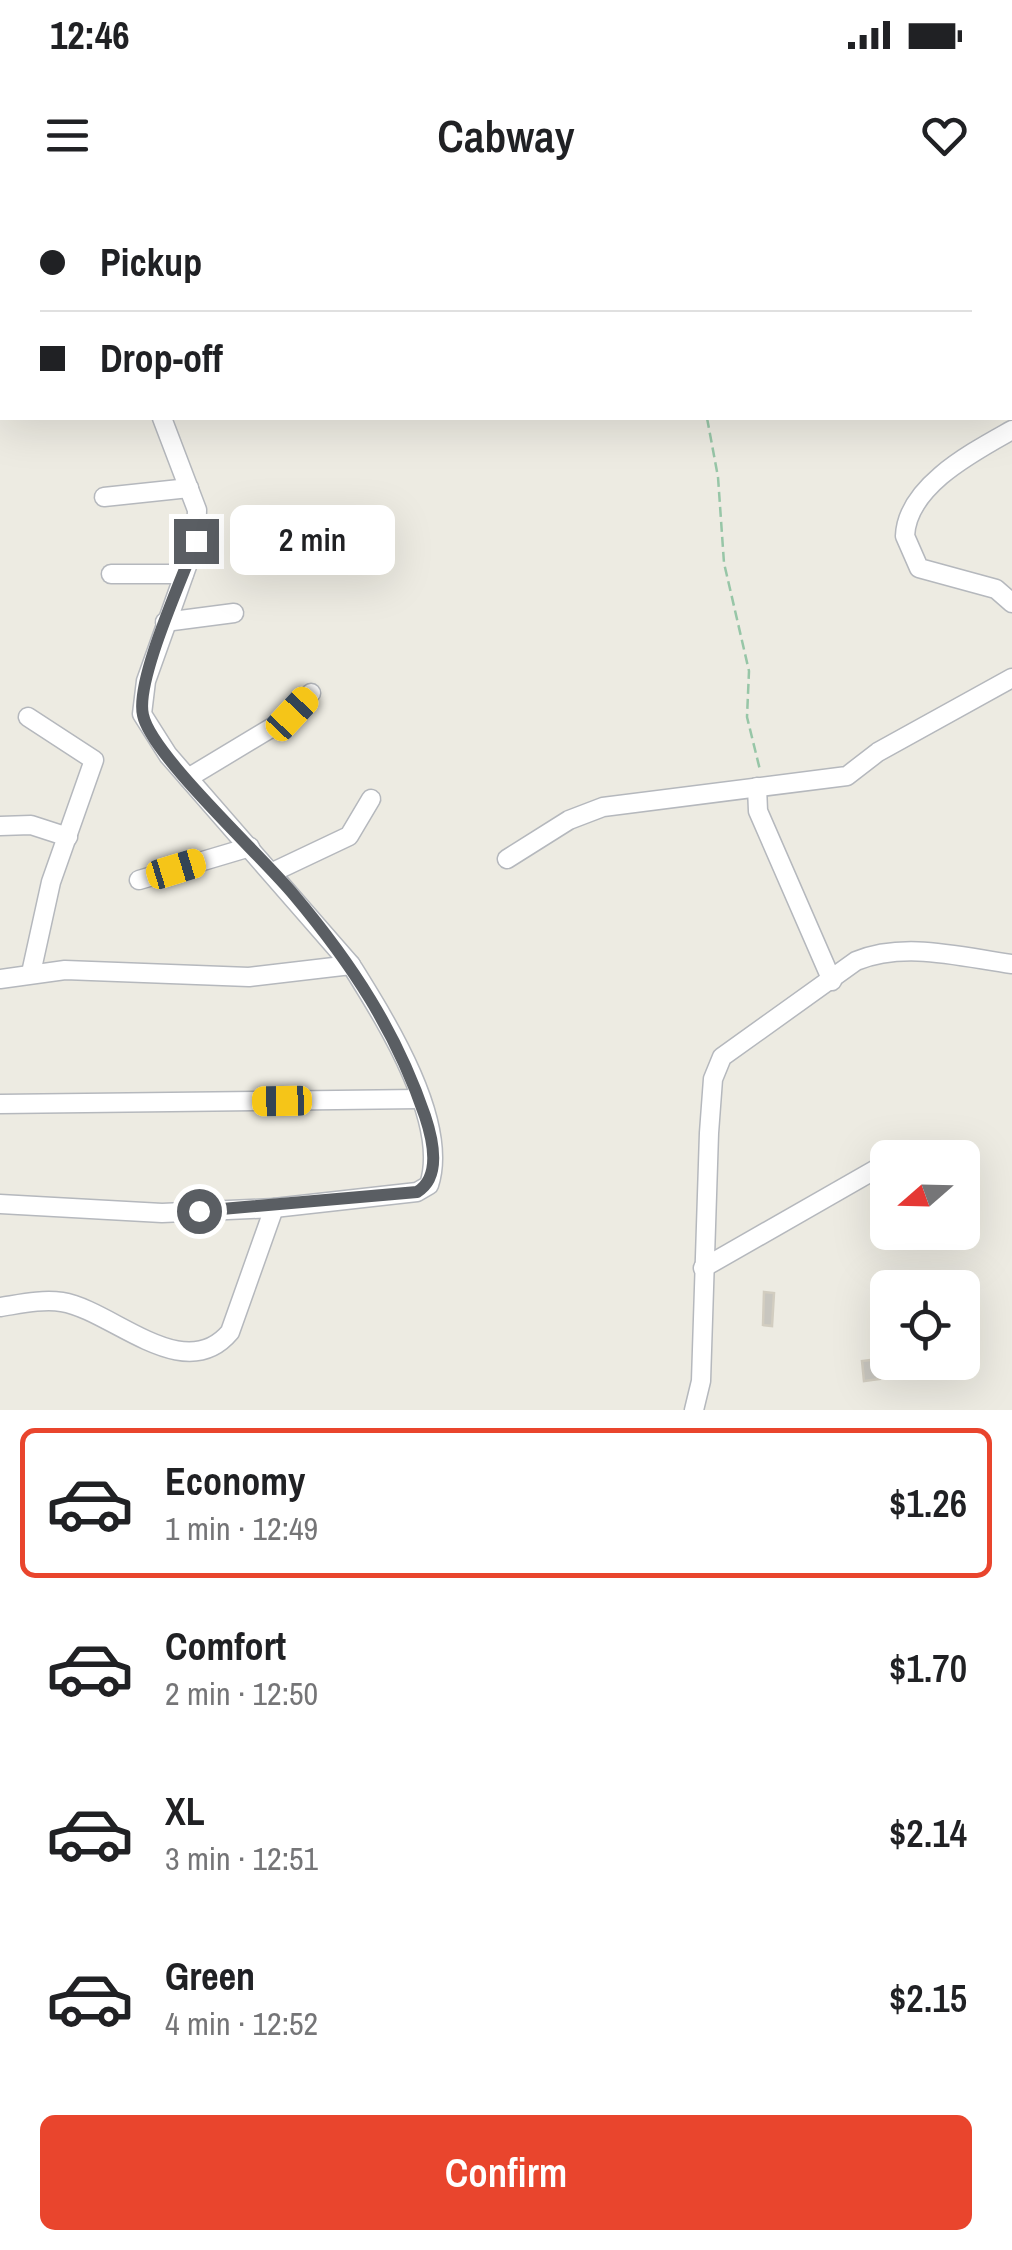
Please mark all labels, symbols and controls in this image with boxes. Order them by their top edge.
text: 12:46 [50,10,130,61]
text: Cabway [437,105,575,166]
icon: menu [40,108,95,163]
icon: heart [917,108,972,163]
text: Pickup [100,237,202,288]
text: Drop-off [100,333,223,384]
callout: 2 min [231,506,396,576]
text: 2 min [279,518,346,561]
route end [174,519,219,564]
car [261,682,323,746]
car [143,846,209,892]
car [252,1085,312,1117]
north arrow [870,1140,980,1250]
map controls [870,1140,980,1380]
route start [177,1189,222,1234]
button: locate [870,1270,980,1380]
text: Economy [165,1456,305,1507]
icon: car [45,1458,135,1548]
text: $1.26 [889,1478,967,1529]
text: 1 min · 12:49 [165,1507,318,1550]
text: Comfort [165,1621,286,1672]
icon: car [45,1623,135,1713]
text: $1.70 [889,1643,967,1694]
text: 2 min · 12:50 [165,1672,318,1715]
text: XL [165,1786,205,1837]
icon: car [45,1788,135,1878]
text: $2.14 [889,1808,967,1859]
text: 3 min · 12:51 [165,1837,318,1880]
text: Green [165,1951,255,2002]
icon: car [45,1953,135,2043]
text: $2.15 [889,1973,967,2024]
text: 4 min · 12:52 [165,2002,318,2045]
button: Confirm [40,2115,972,2230]

